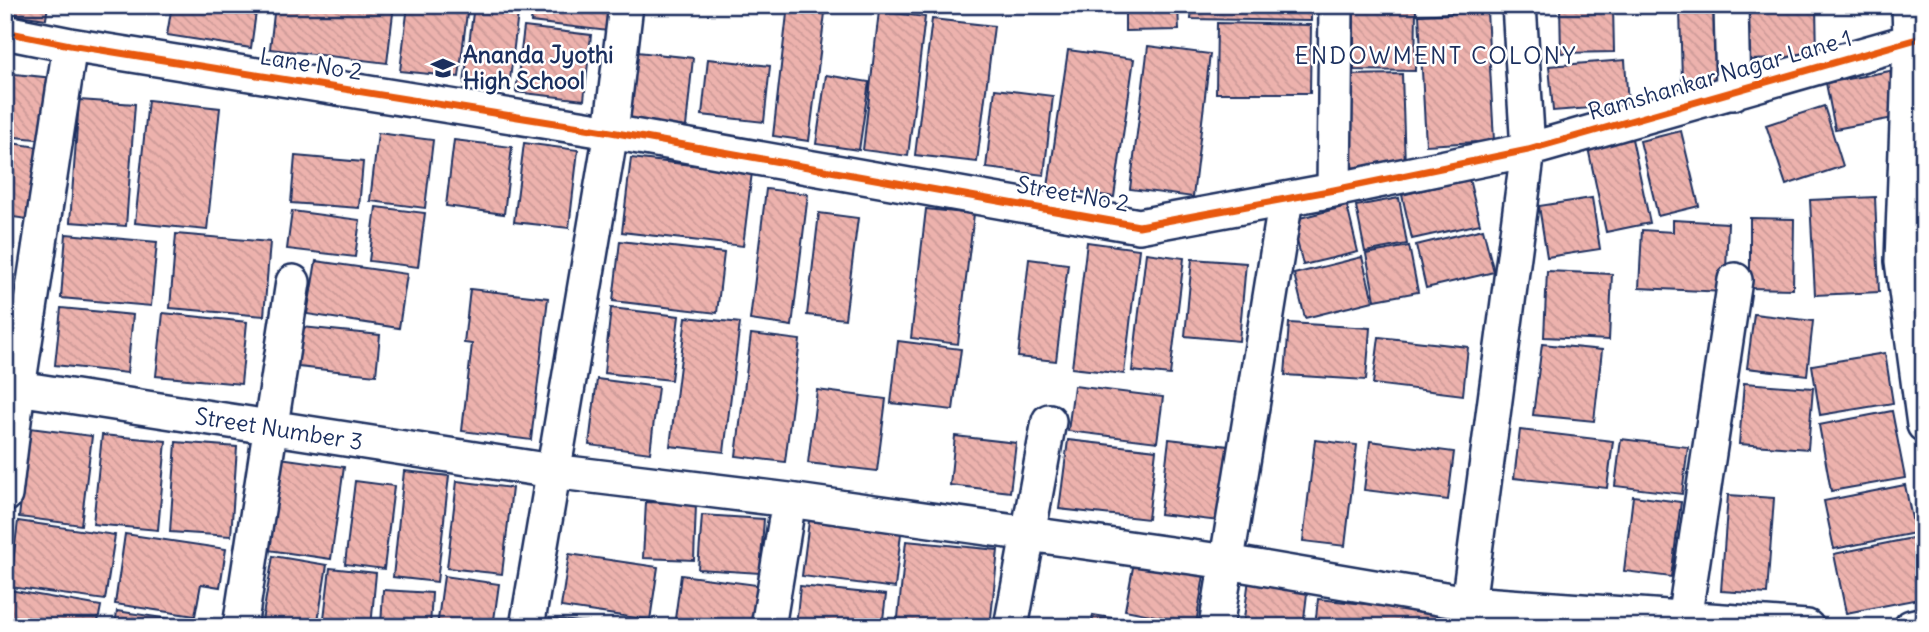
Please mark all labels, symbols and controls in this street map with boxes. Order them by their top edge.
street label: Ramshankar Nagar Lane 1 [1585,23,1855,126]
place label: Ananda Jyothi High School [463,40,613,95]
district label: ENDOWMENT COLONY [1295,40,1577,70]
street label: Lane No 2 [258,41,364,86]
school or university icon: Ananda Jyothi High School [429,54,457,82]
street label: Street No 2 [1015,169,1132,218]
street label: Street Number 3 [193,401,365,456]

